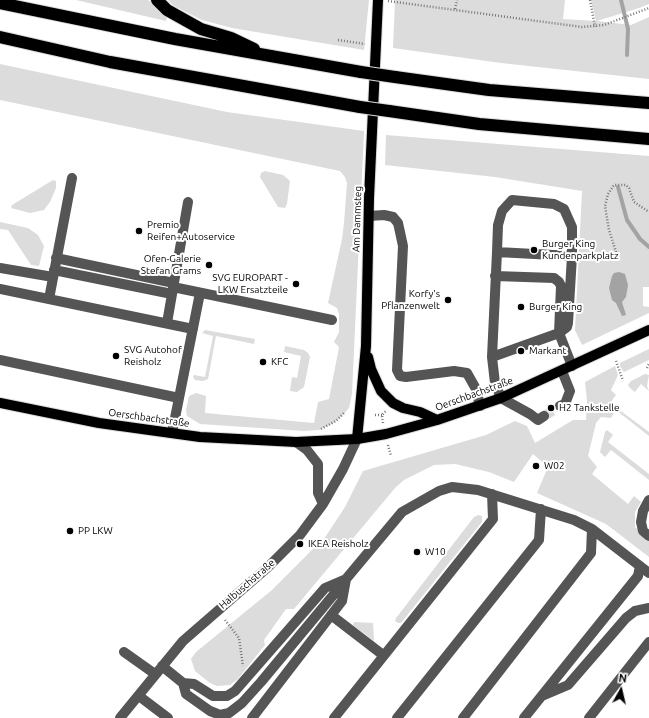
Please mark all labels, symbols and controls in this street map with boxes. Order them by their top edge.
street label: Am Dammsteg [350,186,364,252]
place label: Premio Reifen+Autoservice [147,219,235,242]
marker: Premio Reifen+Autoservice [134,226,144,236]
place label: Burger King Kundenparkplatz [542,238,619,262]
marker: Burger King Kundenparkplatz [529,245,539,255]
place label: Ofen-Galerie Stefan Grams [141,253,201,276]
marker: Ofen-Galerie Stefan Grams [204,260,214,270]
place label: SVG EUROPART - LKW Ersatzteile [212,272,288,296]
marker: SVG EUROPART - LKW Ersatzteile [291,279,301,289]
place label: Korfy's Pflanzenwelt [381,288,440,312]
marker: Korfy's Pflanzenwelt [443,295,453,305]
place label: Burger King [529,301,582,313]
marker: Burger King [516,302,526,312]
place label: SVG Autohof Reisholz [124,344,182,368]
place label: Markant [529,345,566,357]
marker: Markant [516,346,526,356]
marker: SVG Autohof Reisholz [111,351,121,361]
place label: KFC [271,356,288,368]
marker: KFC [258,357,268,367]
street label: Oerschbachstraße [433,374,515,414]
place label: H2 Tankstelle [559,402,619,414]
marker: H2 Tankstelle [546,403,556,413]
street label: Oerschbachstraße [108,406,190,430]
place label: W02 [544,460,565,472]
marker: W02 [531,461,541,471]
place label: PP LKW [78,525,113,537]
marker: PP LKW [65,526,75,536]
place label: IKEA Reisholz [308,538,368,550]
marker: IKEA Reisholz [295,539,305,549]
place label: W10 [425,546,446,558]
marker: W10 [412,547,422,557]
street label: Halbuschstraße [217,557,277,611]
north arrow [601,670,641,710]
text: N [618,672,628,685]

